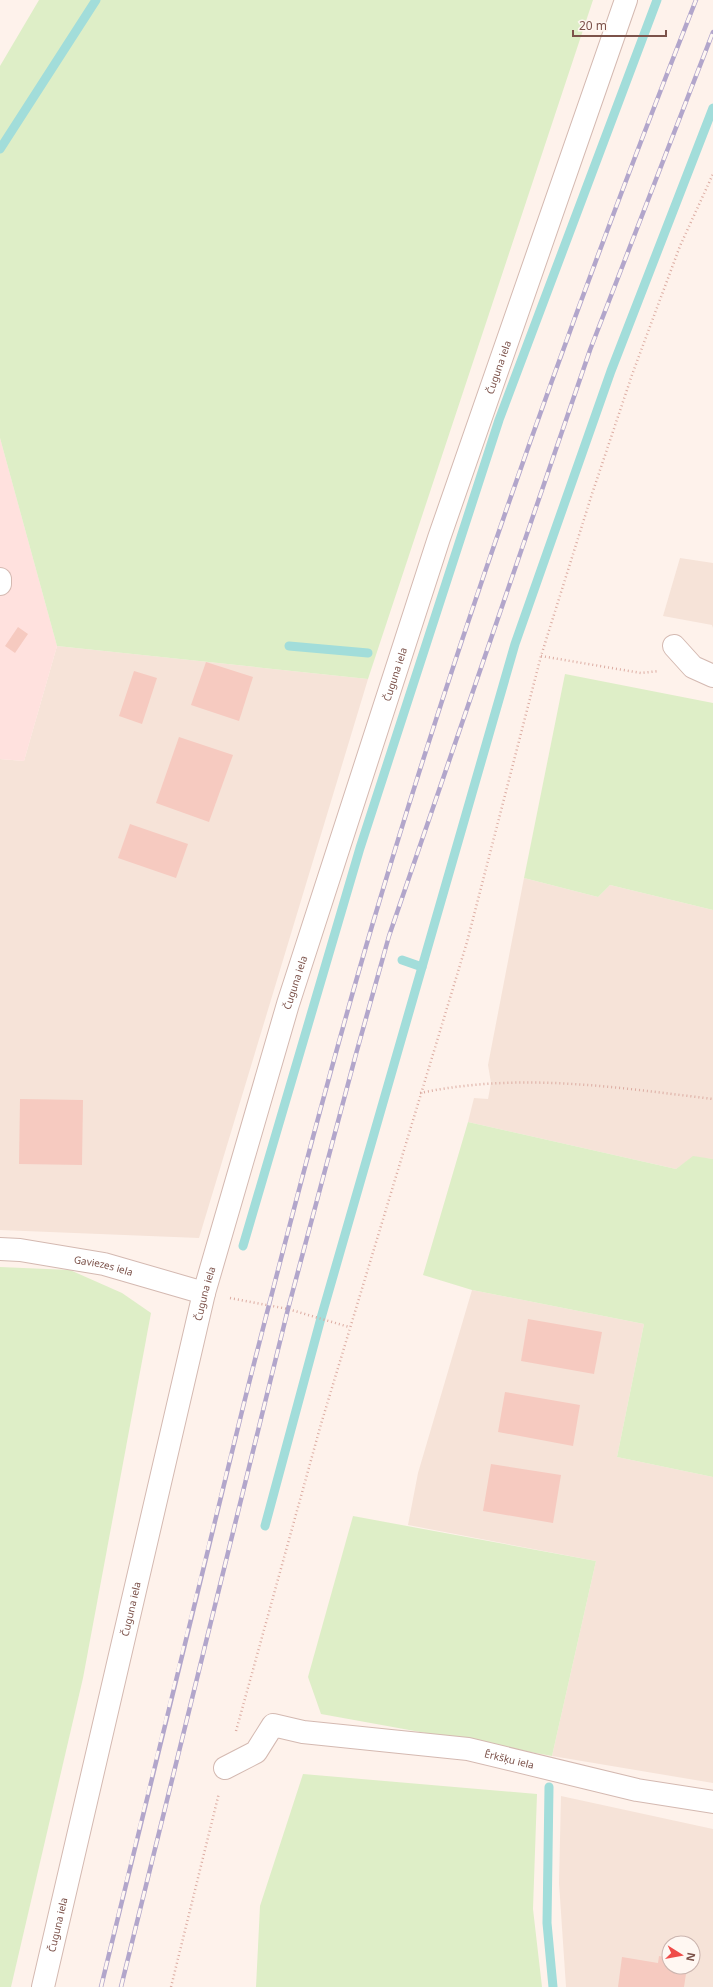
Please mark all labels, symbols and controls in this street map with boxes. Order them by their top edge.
scale bar [573,12,666,38]
text: 20 m [579,17,607,34]
street label: Čuguna iela [483,339,514,396]
street label: Čuguna iela [380,646,410,703]
street label: Čuguna iela [280,954,310,1011]
street label: Gaviezes iela [73,1252,135,1279]
street label: Čuguna iela [191,1265,218,1322]
street label: Čuguna iela [118,1580,144,1638]
street label: Ērkšķu iela [483,1746,535,1772]
street label: Čuguna iela [44,1896,71,1953]
north arrow [661,1935,701,1975]
text: N [683,1951,700,1963]

